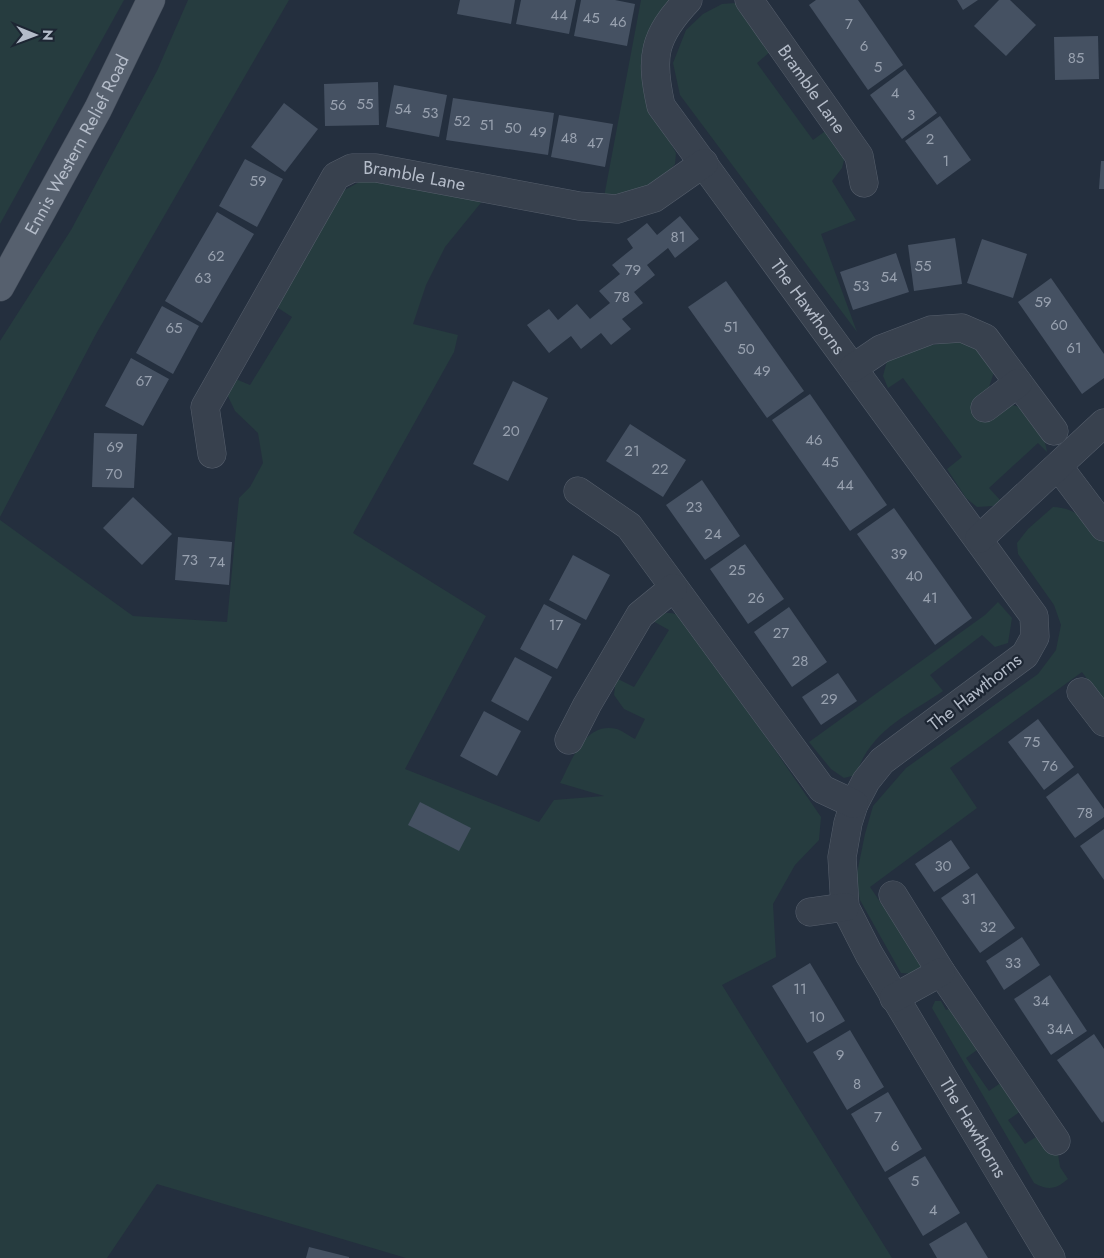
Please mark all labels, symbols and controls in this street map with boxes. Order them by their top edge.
house number: 44 [550,4,568,26]
house number: 45 [582,7,600,29]
north arrow [10,10,60,60]
house number: 46 [609,11,627,33]
house number: 7 [845,13,853,35]
text: N [38,29,58,41]
house number: 6 [860,35,868,57]
street label: Bramble Lane [771,39,852,139]
house number: 85 [1068,47,1084,69]
street label: Ennis Western Relief Road [18,50,136,239]
house number: 5 [874,56,882,78]
house number: 4 [891,82,900,104]
house number: 55 [357,93,373,115]
house number: 56 [329,94,347,116]
house number: 54 [394,98,412,120]
house number: 53 [422,102,438,124]
house number: 3 [907,104,915,126]
house number: 52 [454,110,471,132]
house number: 51 [479,114,495,136]
house number: 50 [504,117,522,139]
house number: 49 [529,121,547,143]
house number: 48 [561,127,577,149]
house number: 2 [926,128,934,150]
house number: 47 [587,132,603,154]
house number: 1 [943,150,949,172]
street label: Bramble Lane [363,155,468,197]
house number: 59 [249,170,267,192]
house number: 81 [671,226,685,248]
house number: 62 [207,245,225,267]
street label: The Hawthorns [764,254,852,360]
house number: 55 [915,255,931,277]
house number: 79 [625,259,641,281]
house number: 54 [880,266,898,288]
house number: 63 [195,267,211,289]
house number: 53 [853,275,869,297]
house number: 78 [614,286,630,308]
house number: 59 [1034,291,1052,313]
house number: 60 [1050,314,1068,336]
house number: 51 [723,316,739,338]
house number: 65 [165,317,183,339]
house number: 61 [1066,337,1082,359]
house number: 50 [737,338,755,360]
house number: 49 [753,360,771,382]
house number: 67 [136,370,152,392]
house number: 20 [502,420,520,442]
house number: 46 [805,429,823,451]
house number: 69 [106,436,124,458]
house number: 21 [624,440,640,462]
house number: 45 [821,451,839,473]
house number: 22 [651,458,669,480]
house number: 70 [106,463,122,485]
house number: 44 [836,474,854,496]
house number: 23 [686,496,702,518]
house number: 24 [704,523,722,545]
house number: 39 [891,543,907,565]
house number: 73 [182,549,198,571]
house number: 74 [209,551,226,573]
house number: 25 [729,559,746,581]
house number: 40 [905,565,923,587]
house number: 26 [747,587,765,609]
house number: 41 [922,587,938,609]
house number: 17 [549,614,563,636]
house number: 27 [773,622,789,644]
street label: The Hawthorns [923,647,1027,737]
house number: 28 [792,650,808,672]
house number: 29 [820,688,838,710]
house number: 75 [1024,731,1040,753]
house number: 76 [1042,755,1058,777]
house number: 78 [1077,802,1093,824]
house number: 30 [934,855,952,877]
house number: 31 [962,888,976,910]
house number: 32 [980,916,996,938]
house number: 33 [1005,952,1021,974]
house number: 11 [793,978,807,1000]
house number: 34 [1033,990,1050,1012]
house number: 10 [809,1006,825,1028]
house number: 34A [1047,1018,1074,1040]
house number: 9 [836,1044,844,1066]
house number: 8 [853,1073,861,1095]
street label: The Hawthorns [933,1073,1013,1183]
house number: 7 [874,1106,882,1128]
house number: 6 [891,1135,899,1157]
house number: 5 [911,1170,919,1192]
house number: 4 [929,1199,938,1221]

